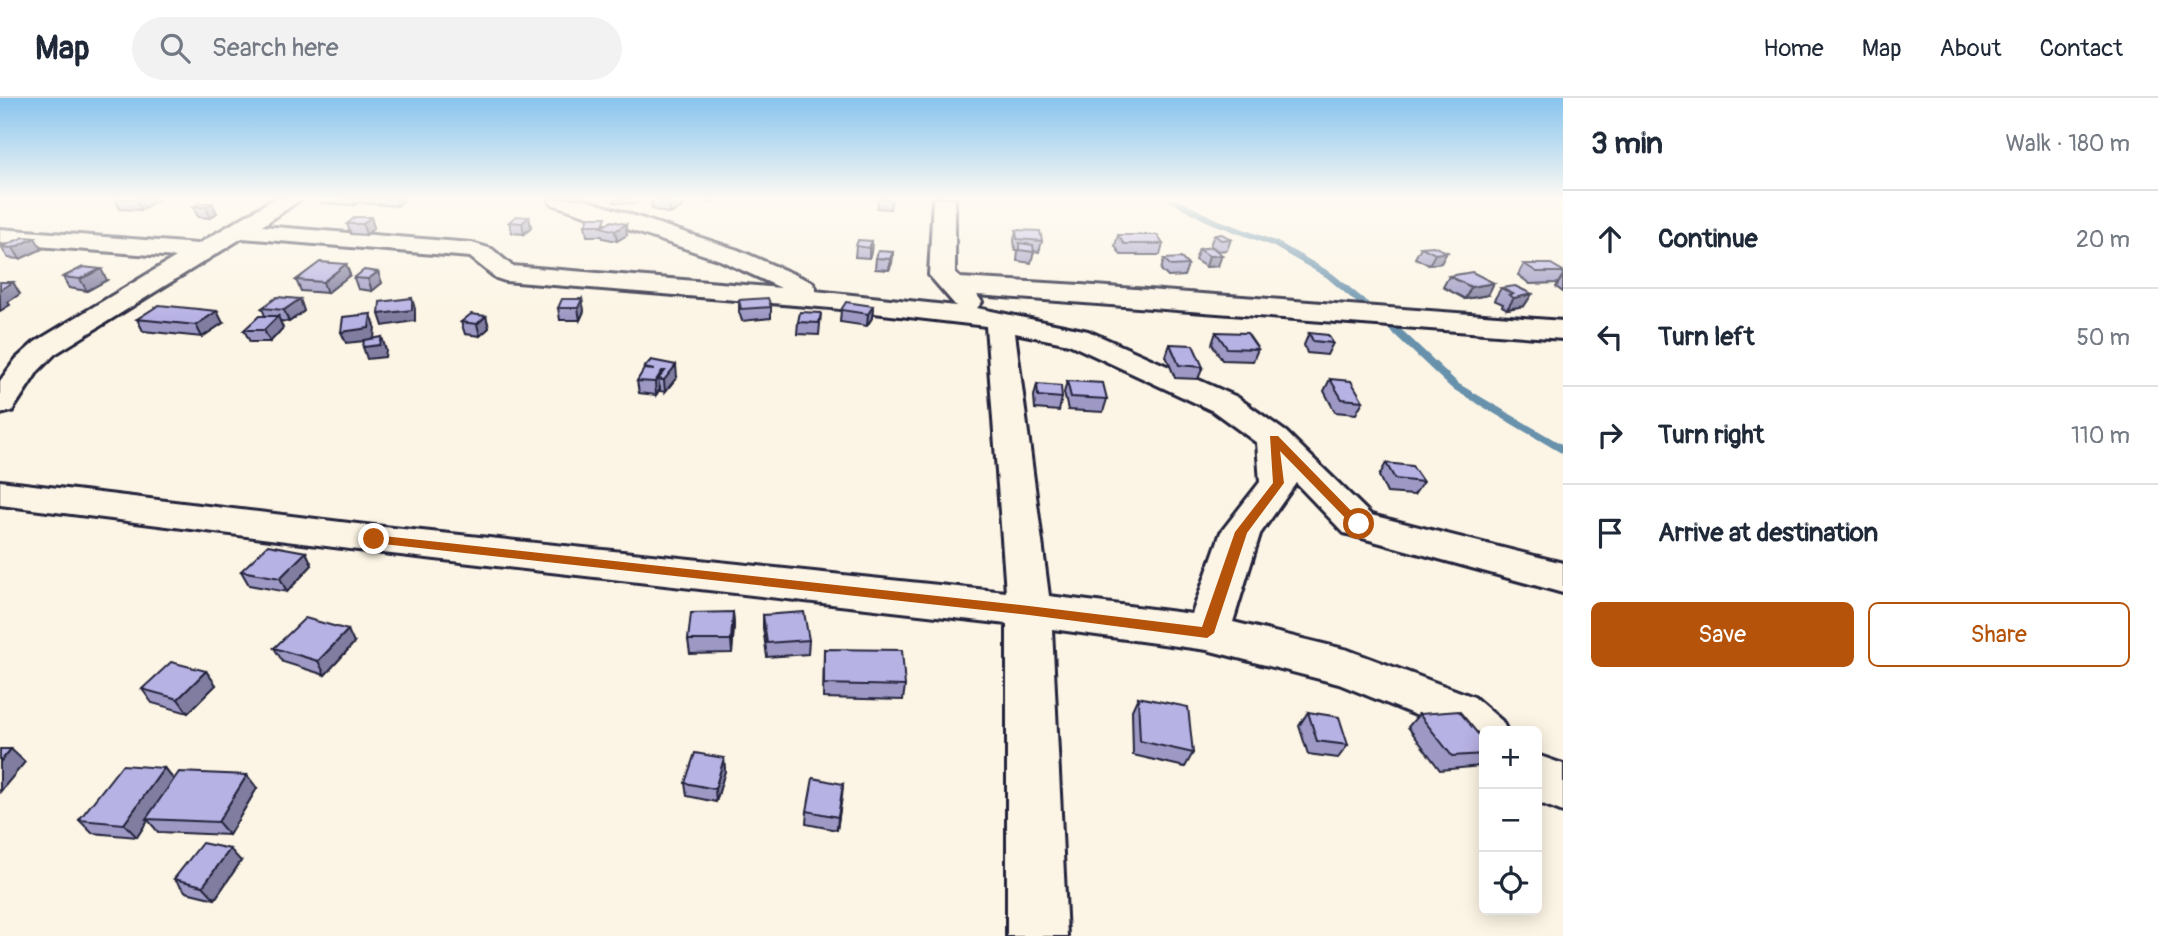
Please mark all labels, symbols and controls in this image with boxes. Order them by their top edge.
search box [132,17,622,80]
text: Map [35,28,90,69]
icon: search [156,29,194,67]
text: Search here [212,32,339,64]
text: Home [1763,34,1824,63]
text: Map [1862,34,1902,63]
text: About [1940,34,2002,63]
text: Contact [2040,34,2123,63]
text: 3 min [1591,125,1663,162]
text: Walk · 180 m [2005,129,2130,158]
icon: ahead [1591,220,1629,258]
text: Continue [1658,223,1758,255]
text: 20 m [2076,225,2130,254]
icon: left [1591,318,1629,356]
text: Turn left [1658,321,1754,353]
text: 50 m [2076,323,2130,352]
icon: right [1591,416,1629,454]
text: Turn right [1658,419,1764,451]
text: 110 m [2071,421,2130,450]
route start [1343,508,1374,539]
icon: arrive [1591,514,1629,552]
text: Arrive at destination [1658,517,1878,549]
route end [358,523,389,554]
button: Save [1591,602,1854,667]
button: Share [1868,602,2130,667]
map controls [1479,726,1542,915]
button: + [1479,726,1542,789]
button: − [1479,789,1542,852]
button: locate [1479,852,1542,915]

